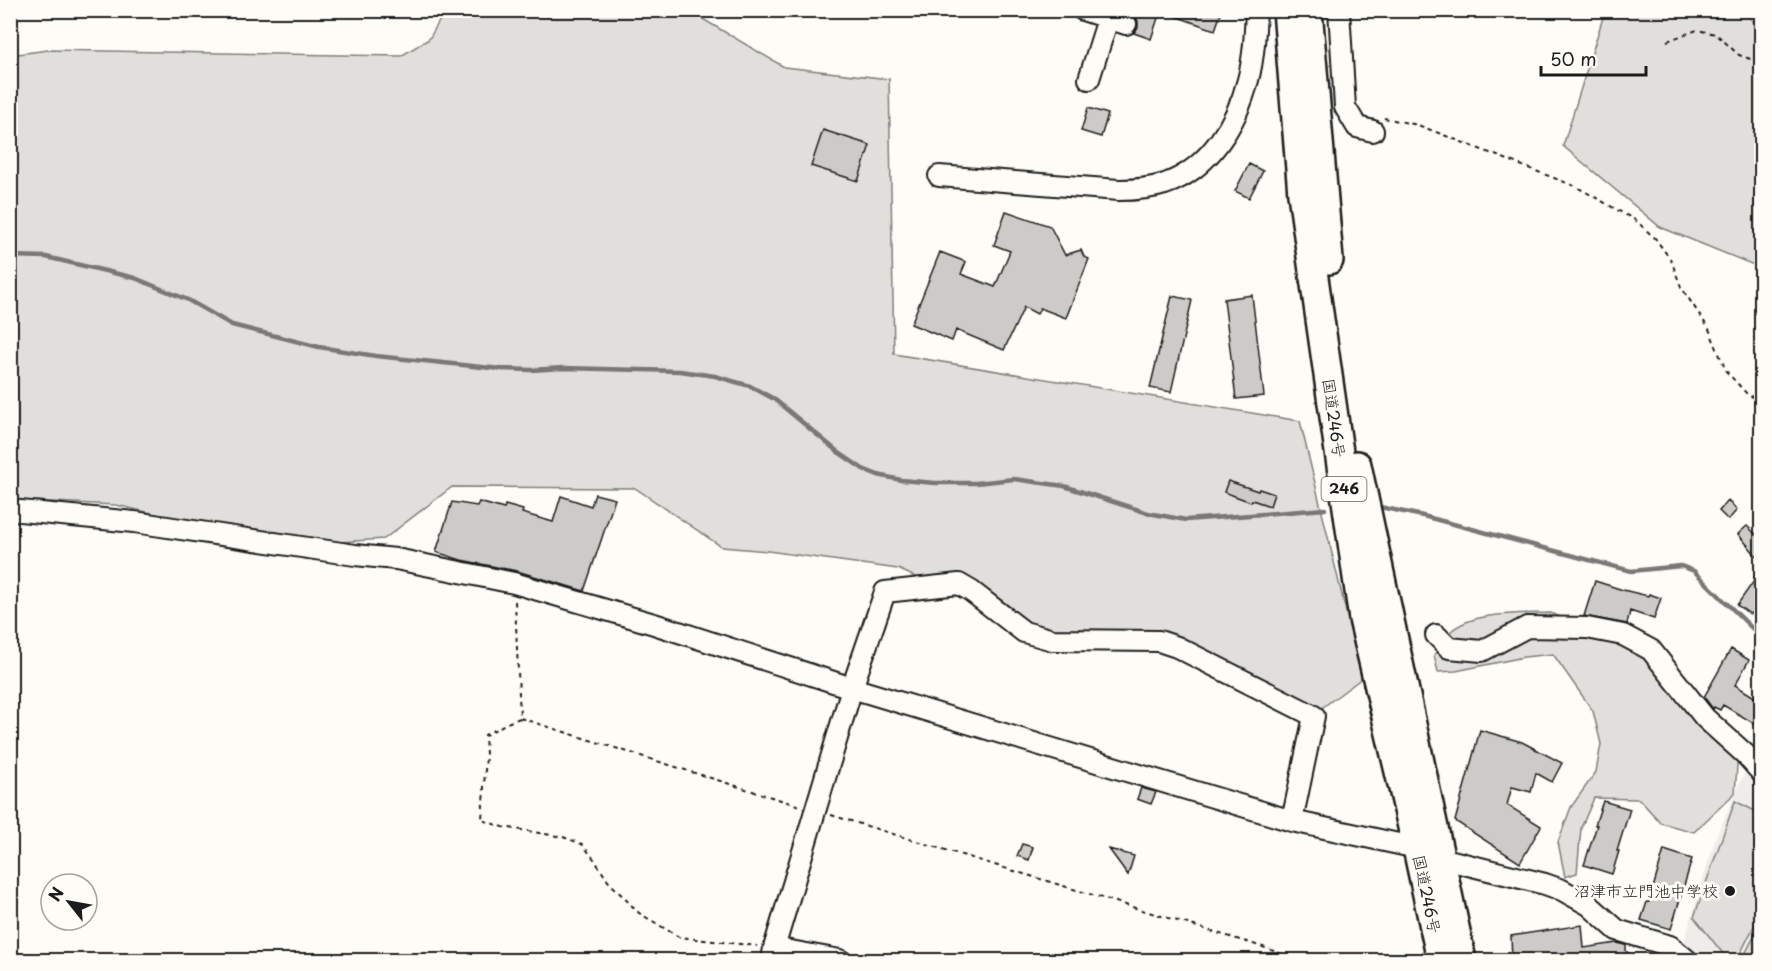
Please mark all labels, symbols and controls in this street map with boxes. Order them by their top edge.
scale bar [1541,39,1646,77]
text: 50 m [1550,45,1597,72]
street label: 国道246号 [1318,377,1352,459]
road number: 246 [1322,477,1366,501]
street label: 国道246号 [1408,852,1448,935]
north arrow [39,872,99,932]
place label: 沼津市立門池中学校 [1574,878,1718,902]
text: N [42,882,69,905]
marker: 沼津市立門池中学校 [1723,884,1737,898]

